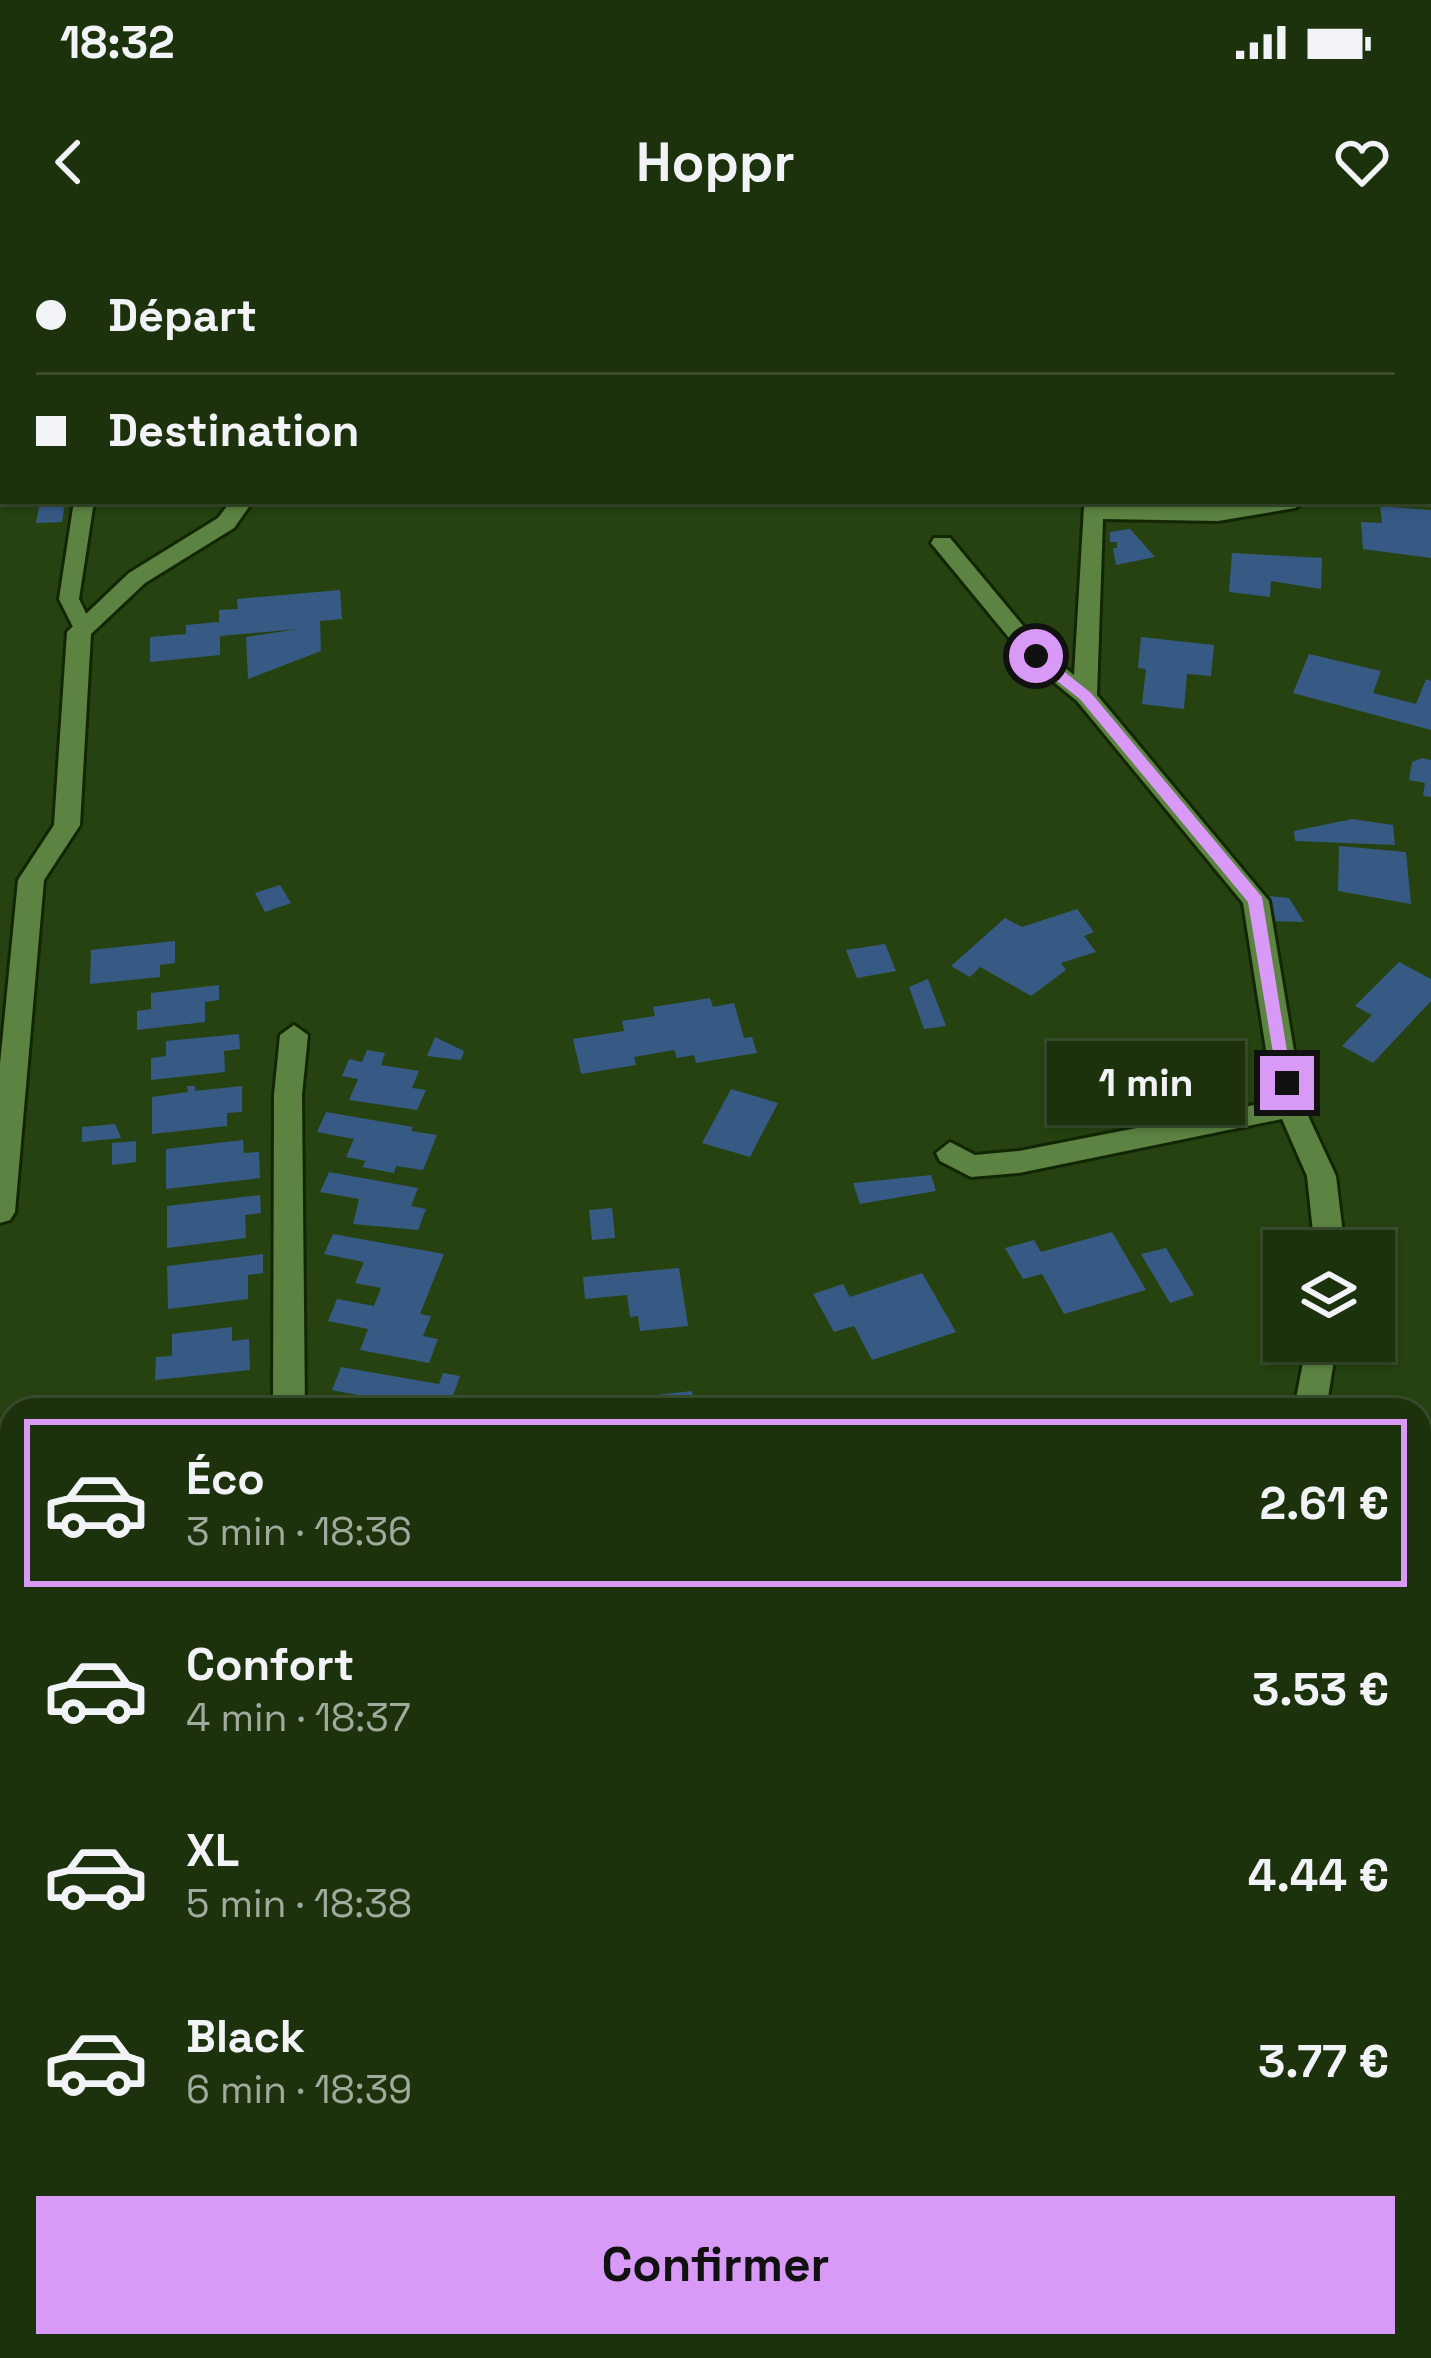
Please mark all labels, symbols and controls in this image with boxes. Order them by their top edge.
text: 18:32 [60,14,175,71]
text: Hoppr [636,128,795,197]
icon: back [36,129,102,195]
icon: heart [1329,129,1395,195]
text: Départ [108,287,257,344]
text: Destination [108,402,359,459]
route start [1009,629,1063,683]
callout: 1 min [1047,1041,1245,1125]
route end [1260,1056,1314,1110]
text: 1 min [1098,1058,1194,1107]
map controls [1263,1230,1395,1362]
button: layers [1263,1230,1395,1362]
icon: car [42,1449,150,1557]
text: Éco [186,1450,265,1507]
text: 2.61 € [1259,1475,1389,1532]
text: 3 min · 18:36 [186,1507,412,1556]
icon: car [42,1635,150,1743]
text: Confort [186,1636,354,1693]
text: 3.53 € [1252,1661,1389,1718]
text: 4 min · 18:37 [186,1693,411,1742]
icon: car [42,1821,150,1929]
text: XL [186,1822,239,1879]
text: 4.44 € [1248,1847,1389,1904]
text: 5 min · 18:38 [186,1879,412,1928]
icon: car [42,2007,150,2115]
text: Black [186,2008,305,2065]
text: 3.77 € [1258,2033,1389,2090]
text: 6 min · 18:39 [186,2065,412,2114]
button: Confirmer [36,2196,1395,2334]

